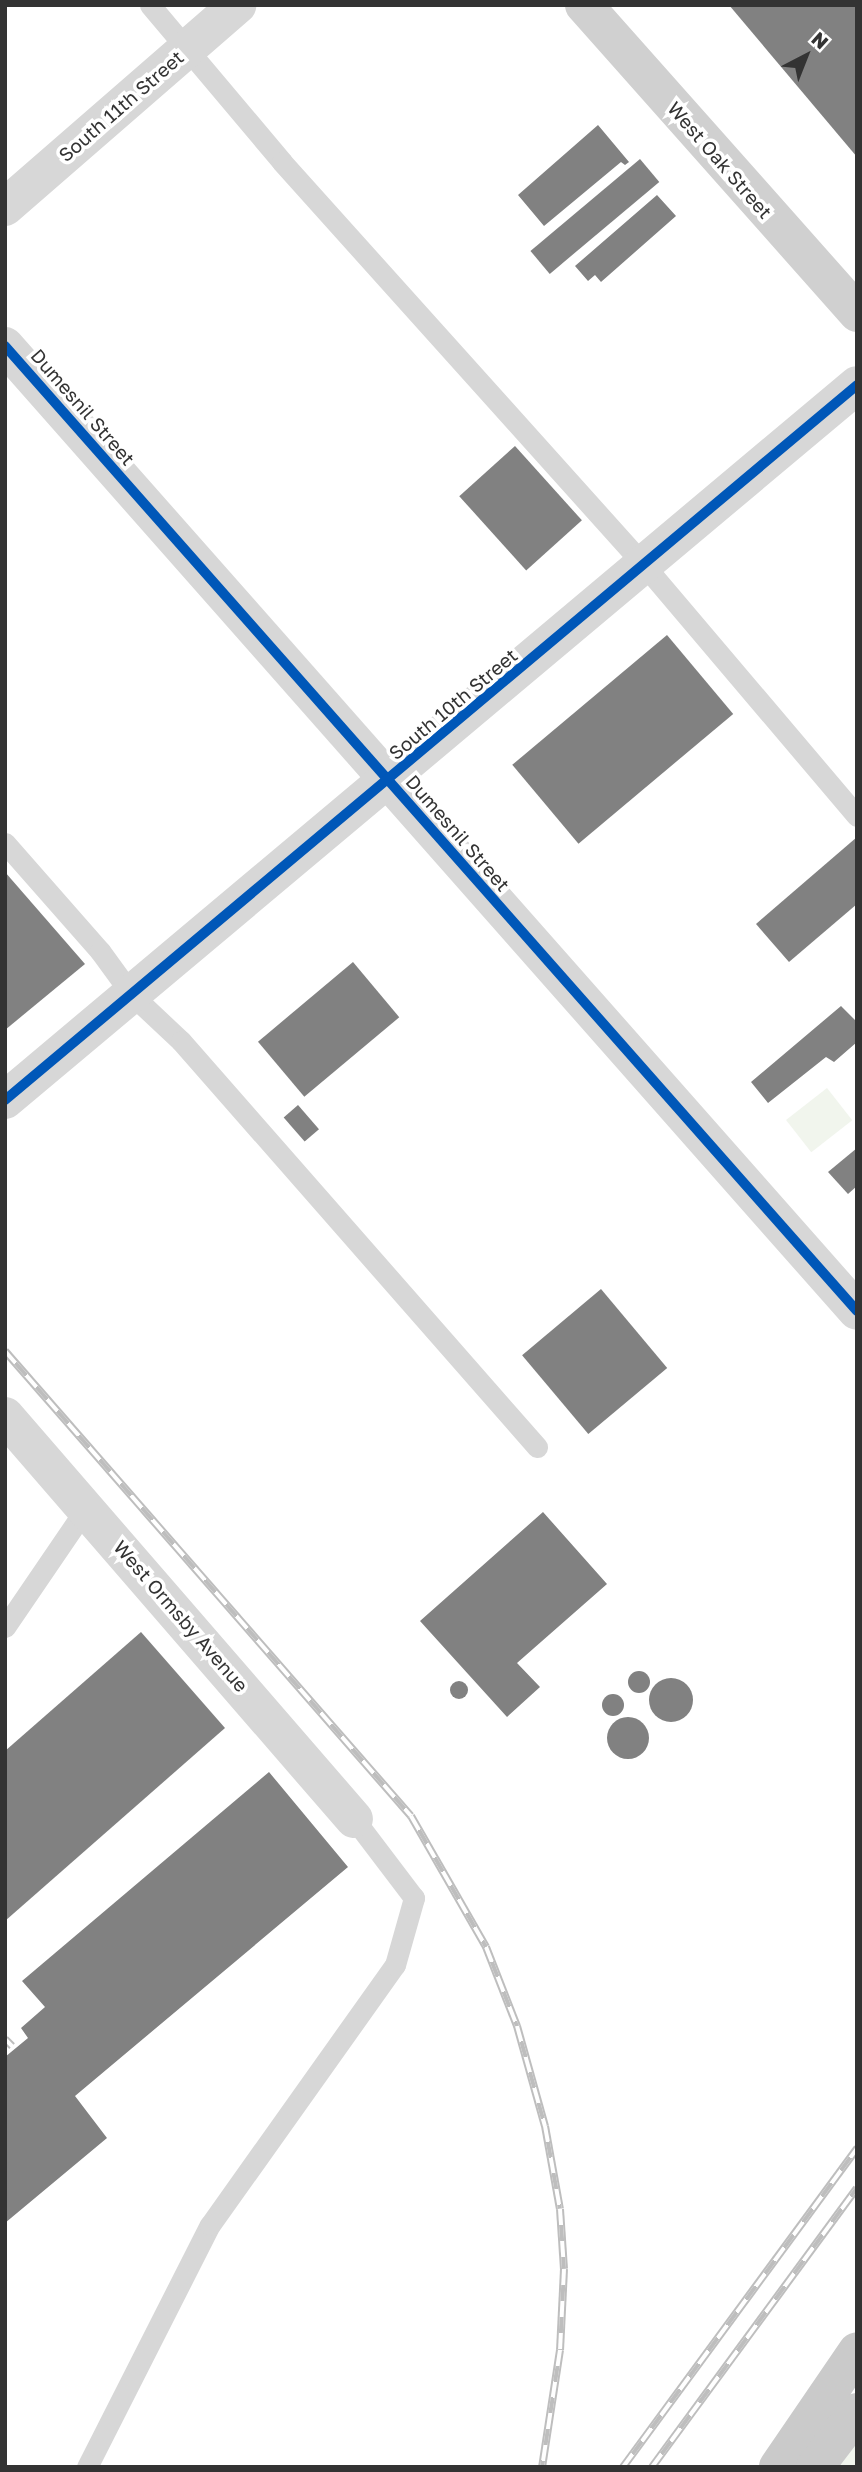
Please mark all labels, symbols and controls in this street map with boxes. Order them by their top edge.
north arrow [771,21,841,91]
text: N [807,27,833,53]
street label: South 11th Street [54,46,188,166]
street label: West Oak Street [663,97,777,223]
street label: Dumesnil Street [26,344,140,470]
street label: South 10th Street [384,644,522,764]
street label: Dumesnil Street [401,770,515,896]
street label: West Ormsby Avenue [109,1536,253,1696]

